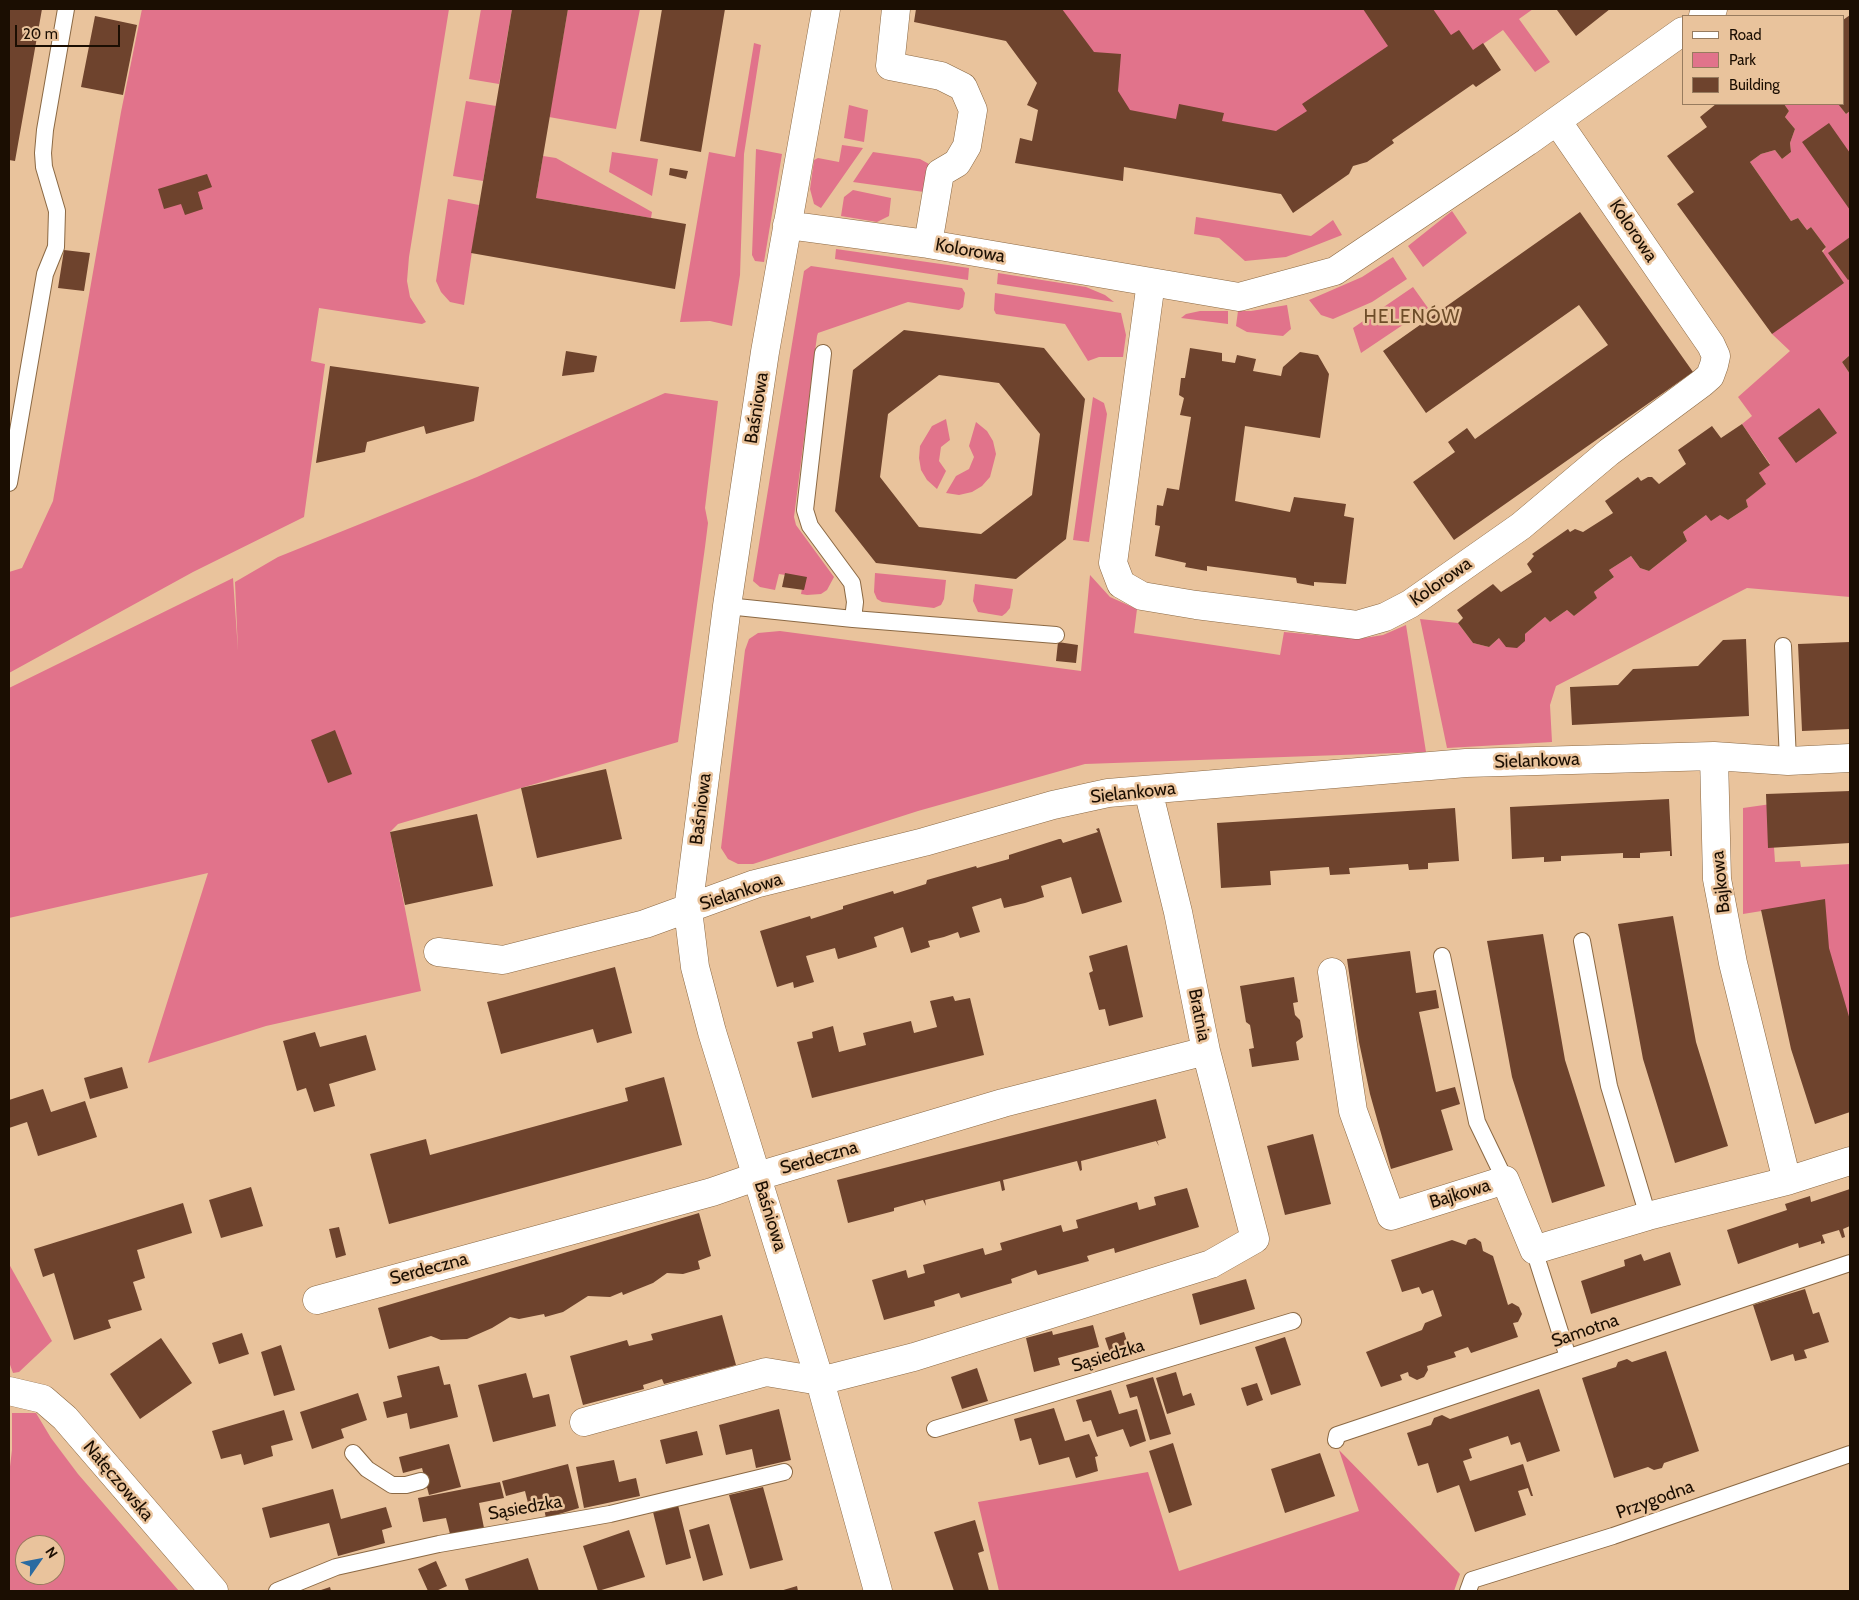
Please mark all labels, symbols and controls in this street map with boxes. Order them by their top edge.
scale bar [18,15,122,47]
legend [1682,15,1844,105]
text: 20 m [23,25,58,43]
text: Road [1729,26,1762,44]
text: Park [1729,51,1756,69]
text: Building [1729,76,1780,94]
street label: Kolorowa [1604,196,1662,266]
street label: Kolorowa [933,234,1007,268]
district label: HELENÓW [1363,306,1461,328]
street label: Baśniowa [741,371,773,445]
street label: Kolorowa [1406,553,1476,611]
street label: Sielankowa [1494,749,1580,773]
street label: Baśniowa [686,772,716,846]
street label: Sielankowa [1089,778,1177,808]
street label: Bajkowa [1707,850,1735,914]
street label: Sielankowa [697,869,785,915]
street label: Bratnia [1183,987,1215,1043]
street label: Serdeczna [778,1137,860,1179]
street label: Bajkowa [1427,1175,1493,1213]
street label: Baśniowa [749,1178,791,1254]
street label: Serdeczna [388,1248,470,1290]
street label: Samotna [1549,1309,1621,1353]
street label: Sąsiedzka [1069,1335,1147,1377]
street label: Nałęczowska [78,1437,158,1525]
street label: Przygodna [1613,1476,1697,1524]
street label: Sąsiedzka [486,1491,564,1525]
north arrow [15,1535,65,1585]
text: N [41,1543,62,1561]

